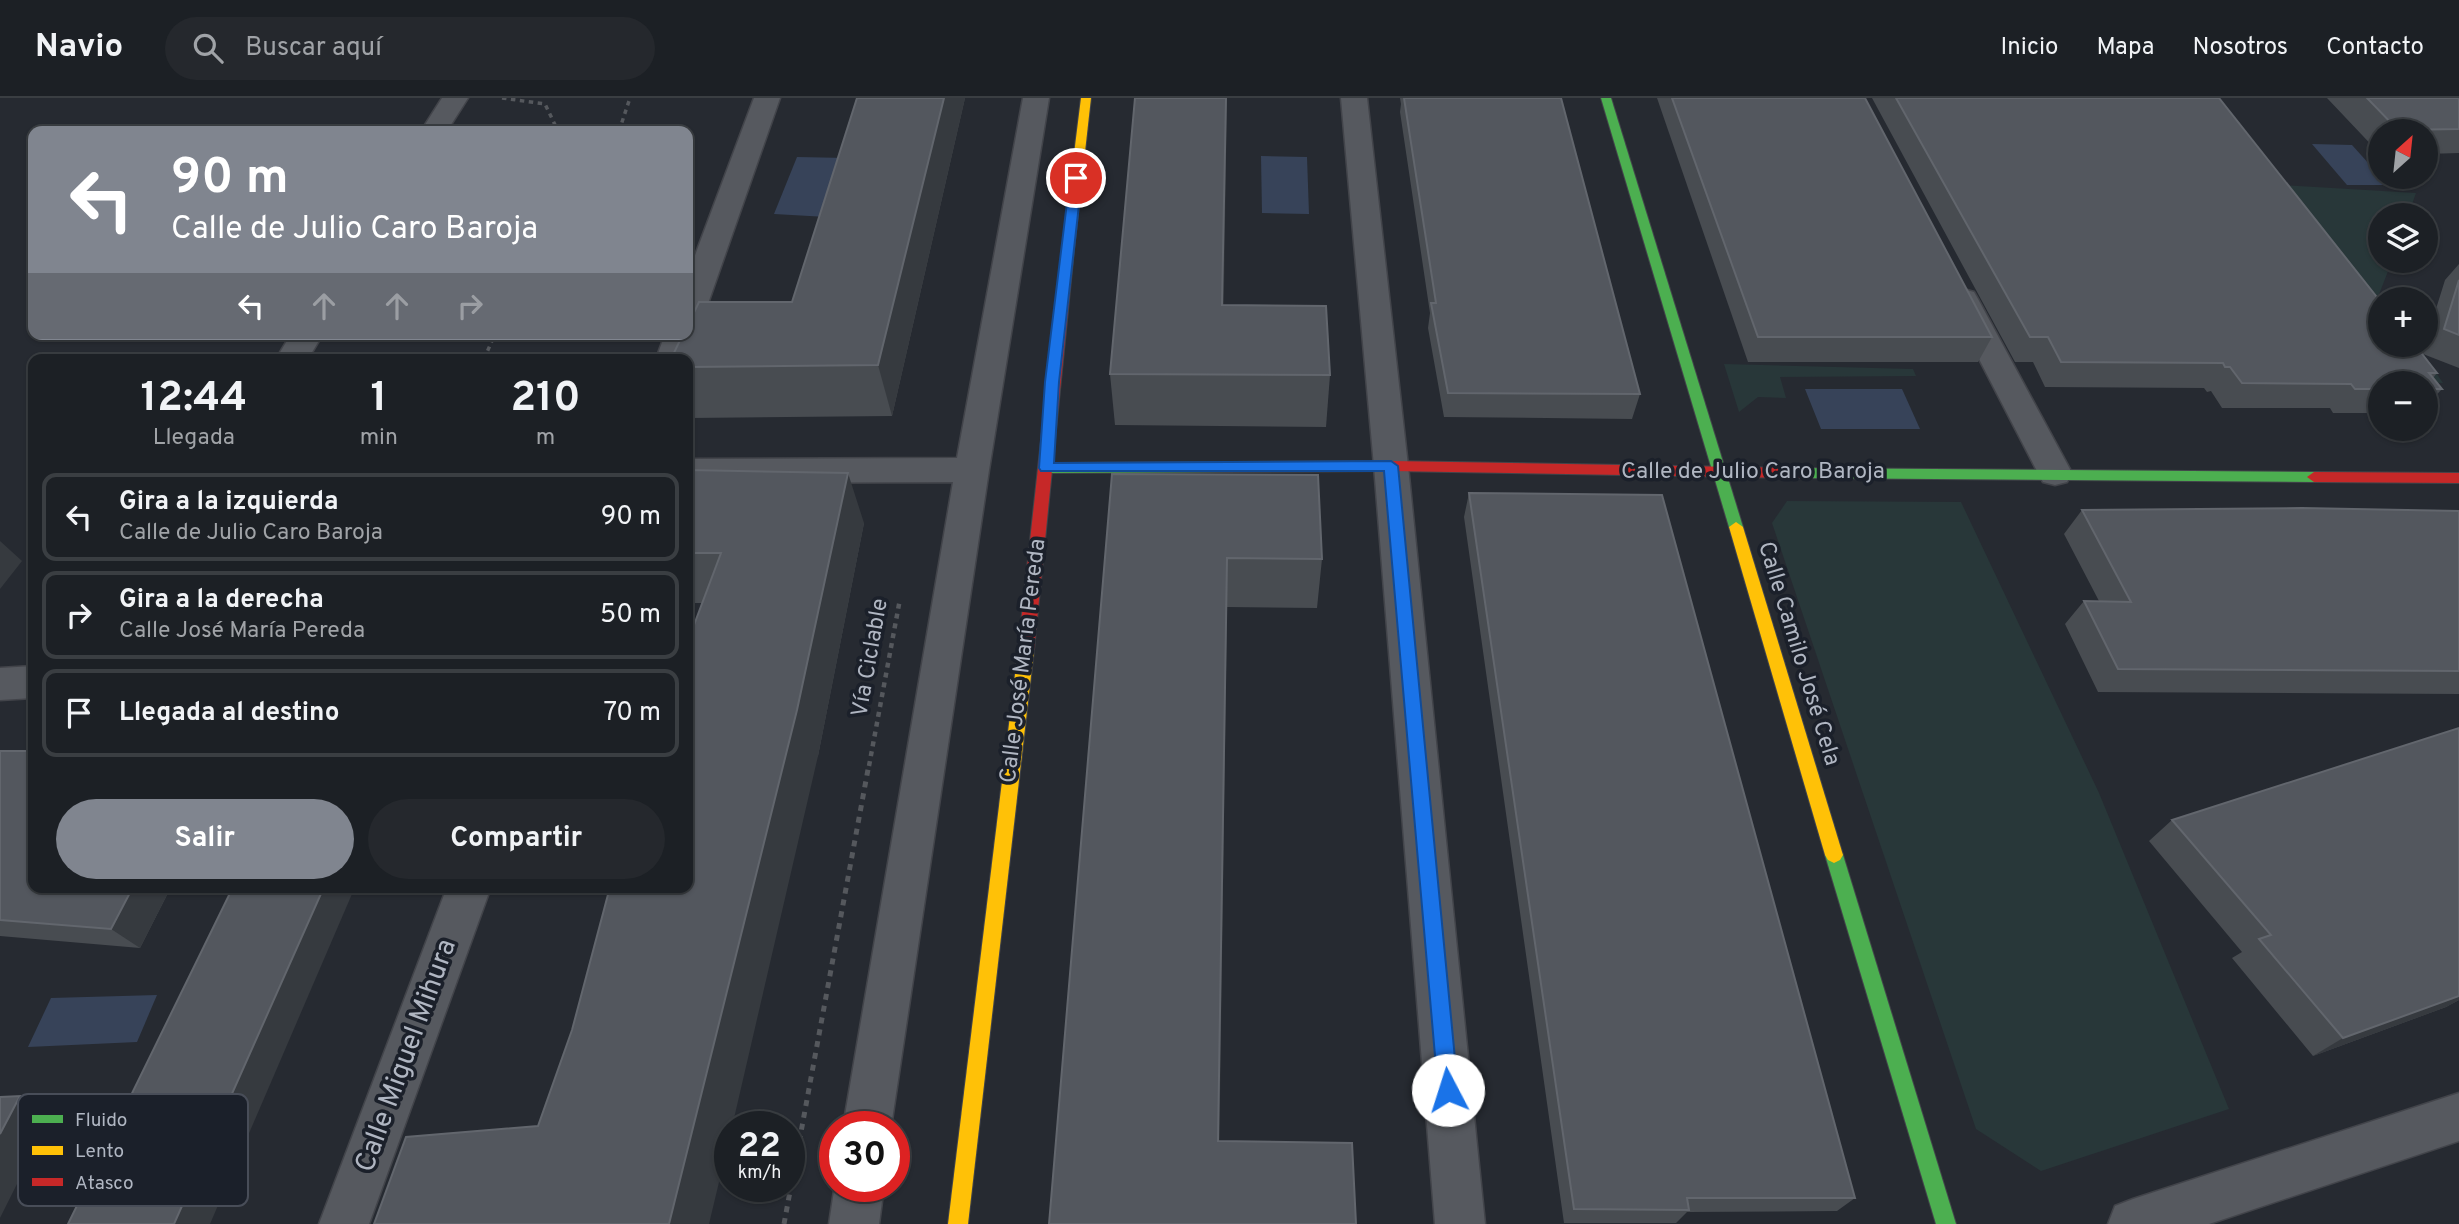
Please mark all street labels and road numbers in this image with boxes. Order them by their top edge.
street label: Calle de Julio Caro Baroja [1621,458,1885,487]
street label: Calle José María Pereda [995,537,1053,785]
street label: Calle Camilo José Cela [1750,539,1846,769]
street label: Vía Ciclable [846,596,896,720]
street label: Calle Miguel Mihura [348,934,466,1178]

